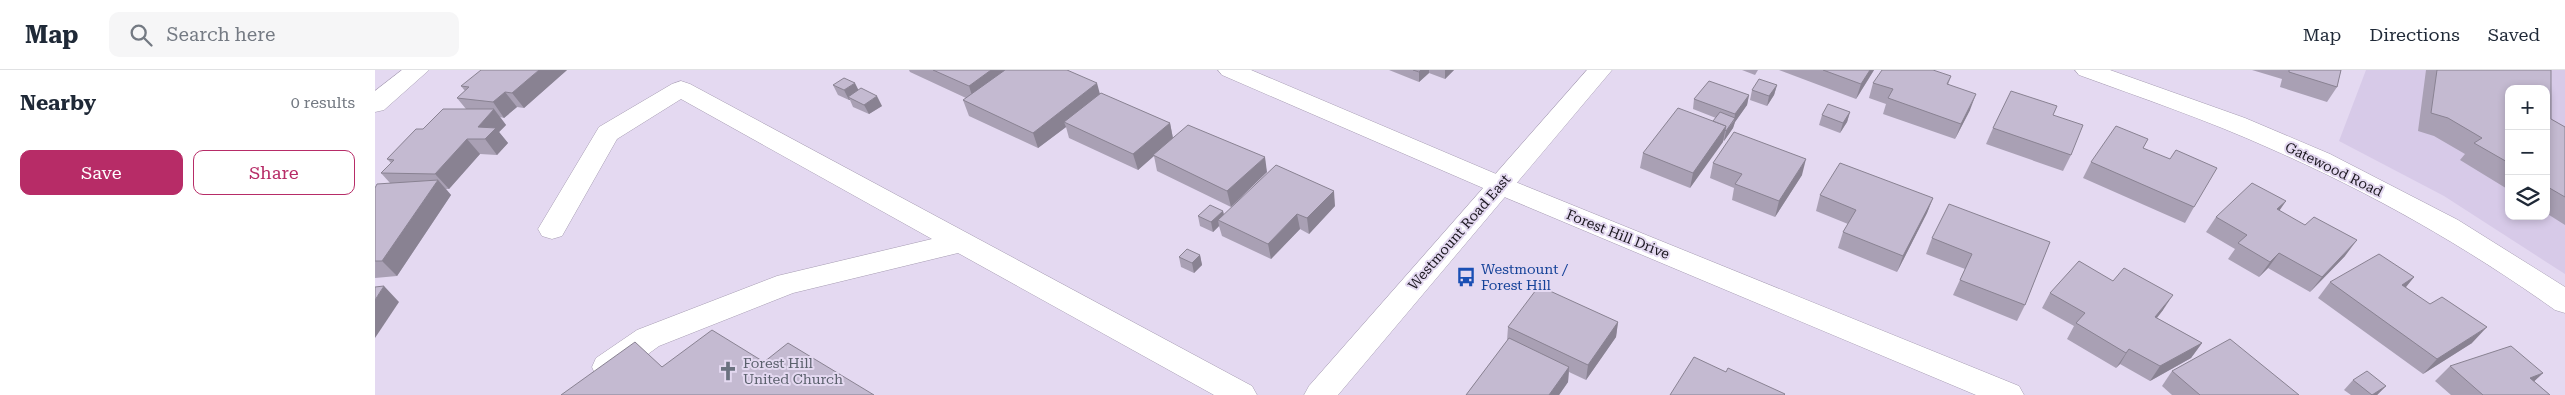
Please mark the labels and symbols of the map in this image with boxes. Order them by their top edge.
street label: Gatewood Road [2283,138,2385,200]
street label: Westmount Road East [1405,171,1513,293]
street label: Forest Hill Drive [1564,206,1672,262]
place label: Westmount / Forest Hill [1481,261,1569,293]
bus stop icon: Westmount / Forest Hill [1455,266,1477,288]
place label: Forest Hill United Church [743,355,843,387]
church icon: Forest Hill United Church [717,360,739,382]

